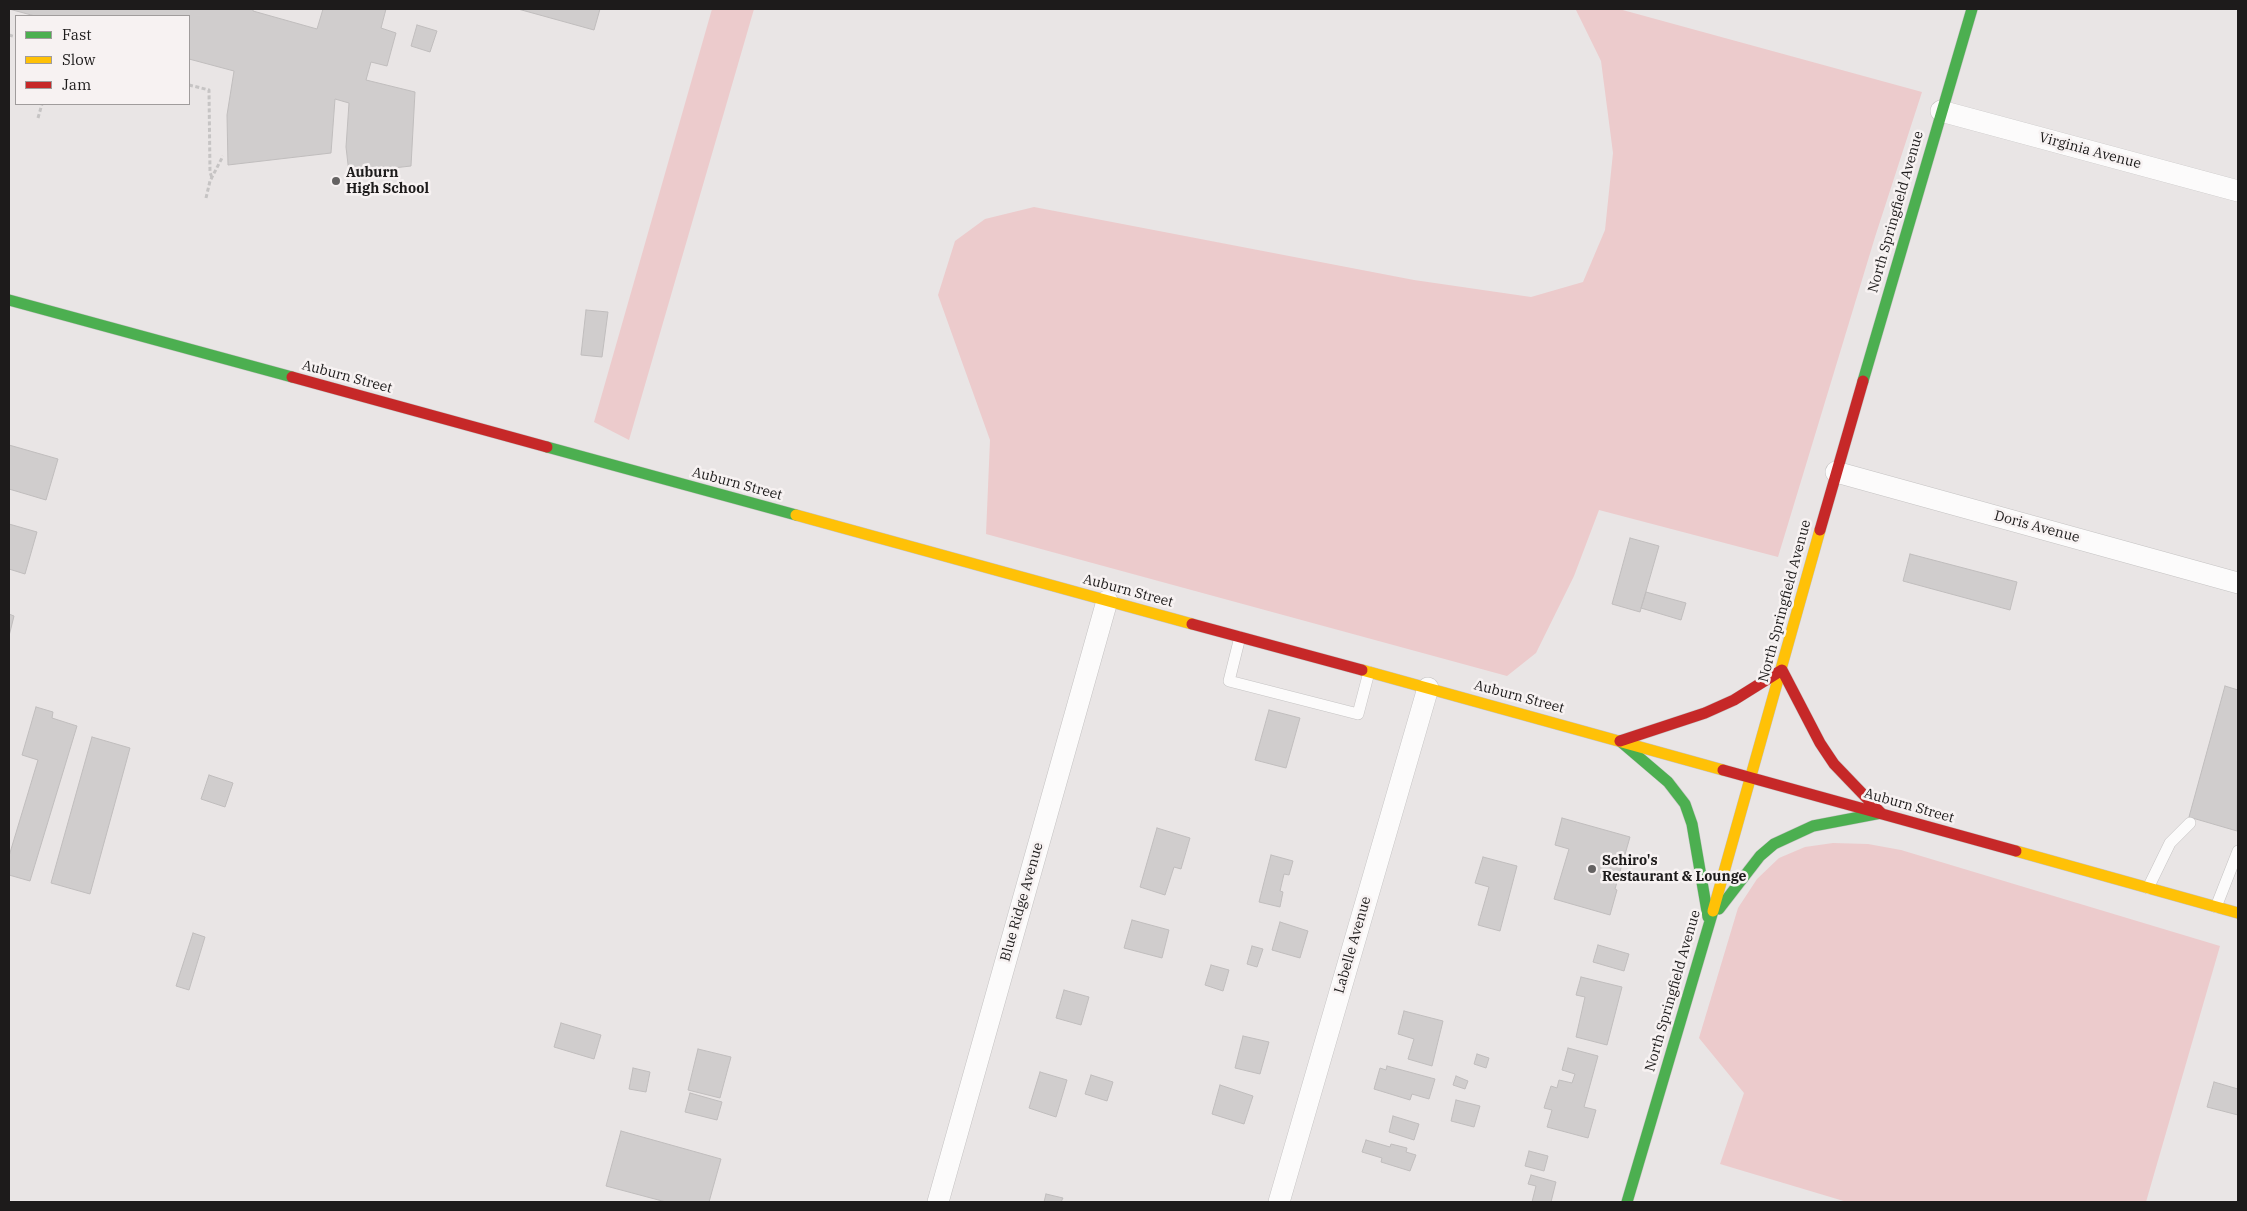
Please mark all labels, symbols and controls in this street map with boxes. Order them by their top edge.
legend [15,15,190,105]
text: Fast [62,25,92,44]
text: Slow [62,50,95,69]
text: Jam [62,75,91,94]
street label: North Springfield Avenue [1865,129,1927,295]
street label: Virginia Avenue [2037,129,2143,173]
place label: Auburn High School [346,165,429,198]
marker: Auburn High School [330,175,342,187]
street label: Auburn Street [300,357,394,397]
street label: Auburn Street [690,464,784,504]
street label: Doris Avenue [1992,508,2082,546]
street label: North Springfield Avenue [1755,518,1815,684]
street label: Auburn Street [1081,571,1175,611]
street label: Auburn Street [1472,677,1566,717]
street label: Auburn Street [1862,785,1956,827]
street label: Blue Ridge Avenue [997,841,1047,963]
place label: Schiro's Restaurant & Lounge [1602,853,1746,886]
marker: Schiro's Restaurant & Lounge [1586,863,1598,875]
street label: Labelle Avenue [1331,895,1375,995]
street label: North Springfield Avenue [1642,908,1704,1074]

